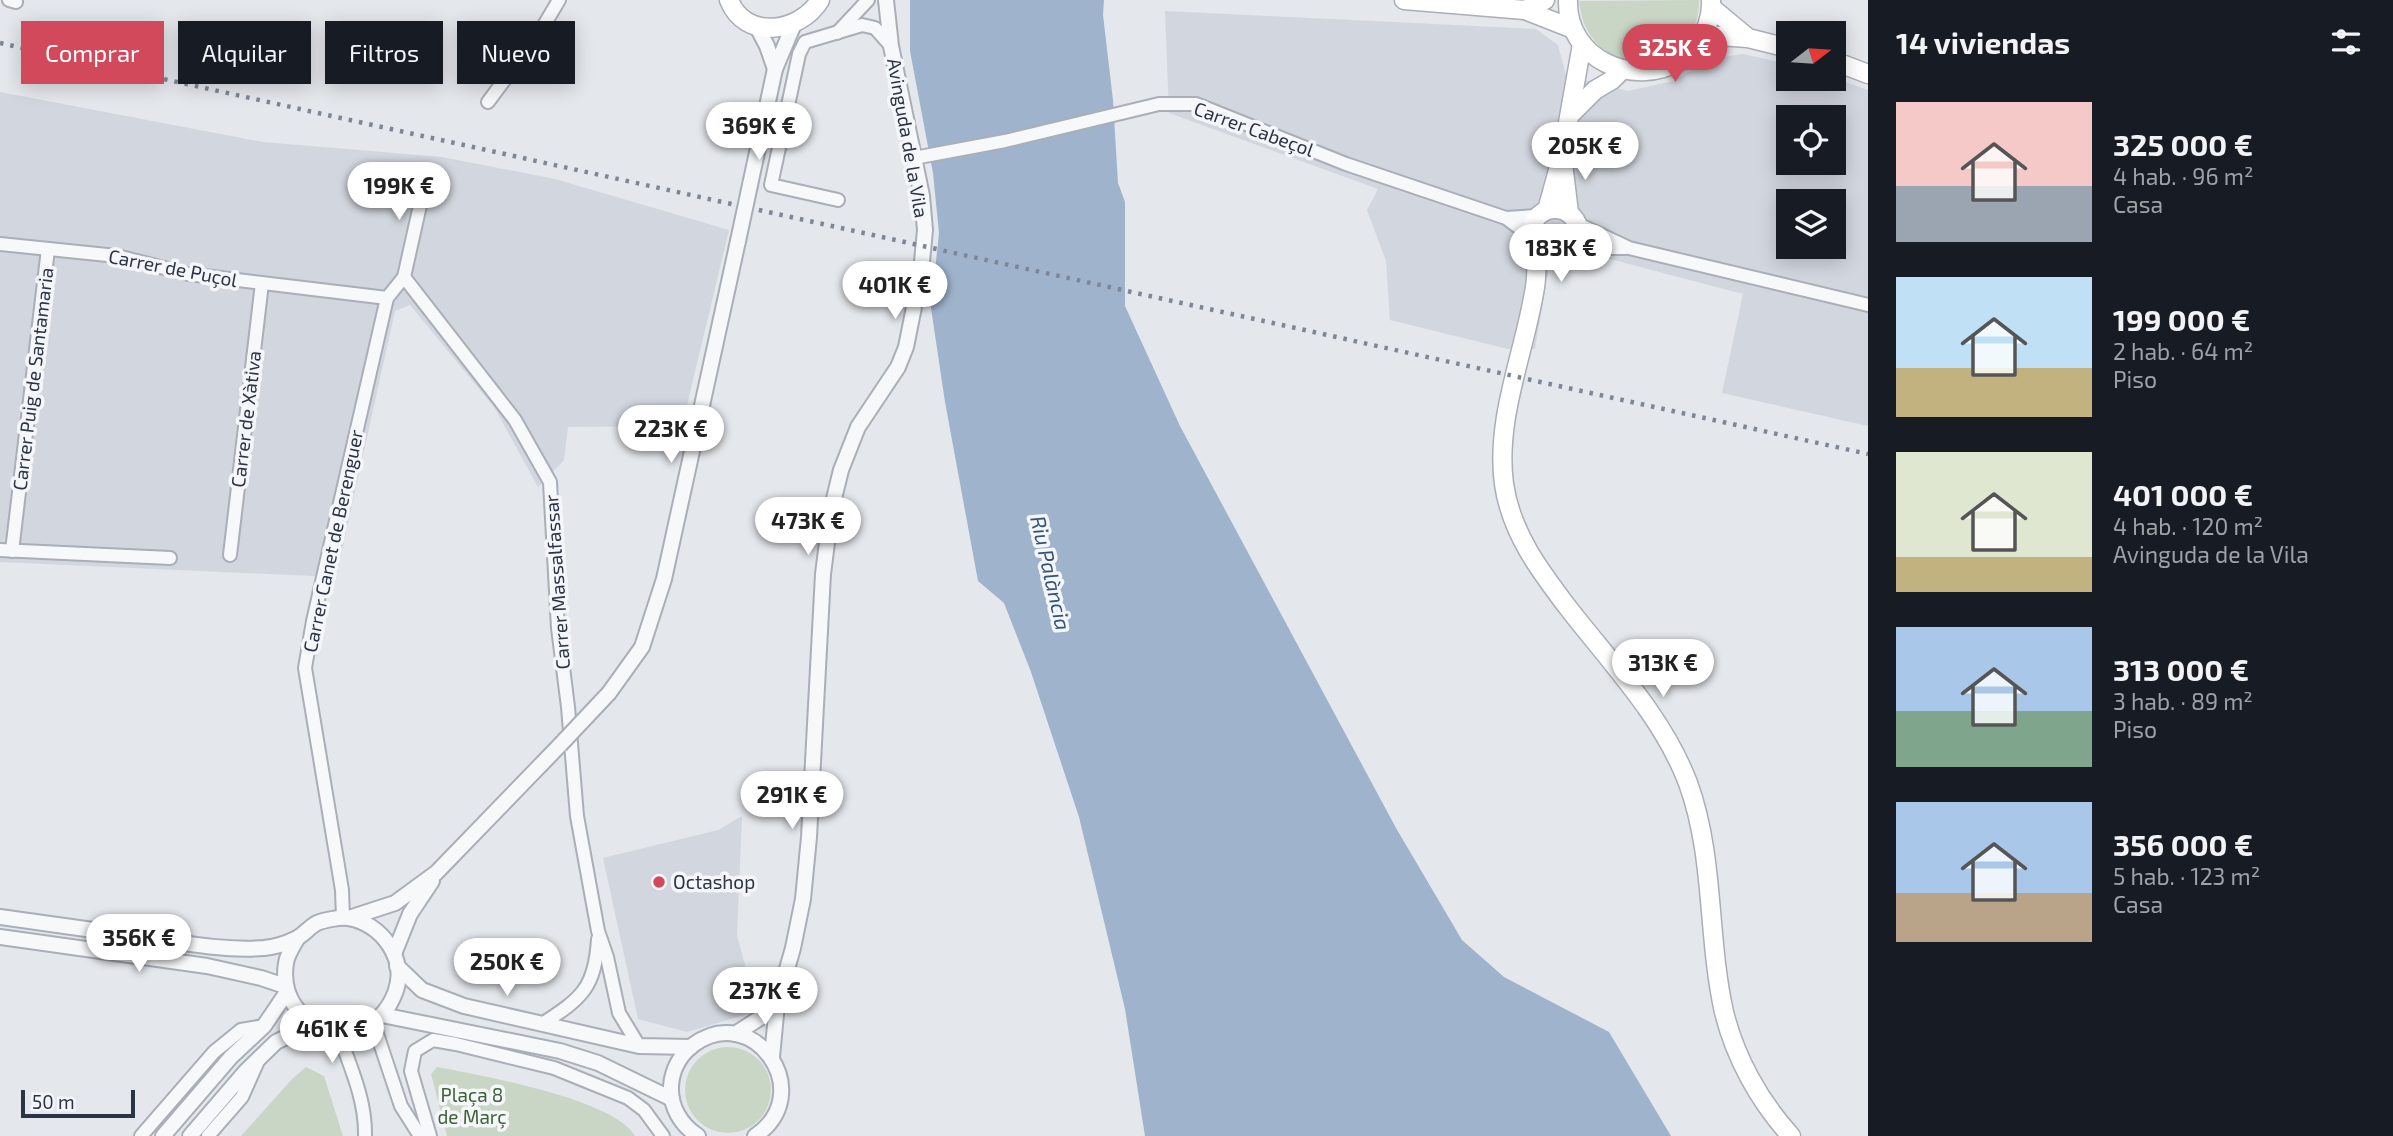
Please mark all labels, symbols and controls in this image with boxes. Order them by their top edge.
chip: Comprar [21,21,164,84]
chip: Alquilar [178,21,311,84]
chip: Filtros [325,21,443,84]
chip: Nuevo [457,21,575,84]
north arrow [1776,21,1846,91]
map controls [1776,21,1846,259]
icon: filters [2327,23,2365,61]
pin: 325K € [1618,24,1732,84]
text: 14 viviendas [1896,24,2070,60]
text: 325K € [1638,33,1712,61]
street label: Avinguda de la Vila [883,56,934,220]
street label: Carrer Cabeçol [1191,96,1318,162]
pin: 369K € [702,102,816,162]
button: locate [1776,105,1846,175]
text: 369K € [722,111,796,139]
pin: 205K € [1528,122,1642,182]
text: 325 000 € [2113,126,2253,162]
icon: home [1952,130,2036,214]
text: 205K € [1548,131,1622,159]
pin: 199K € [342,162,456,222]
text: 4 hab. · 96 m² [2113,162,2253,190]
text: 199K € [363,171,435,199]
button: layers [1776,189,1846,259]
text: Casa [2113,190,2163,218]
pin: 183K € [1504,224,1618,284]
text: 183K € [1525,233,1597,261]
street label: Carrer de Puçol [106,244,240,292]
pin: 401K € [838,262,952,321]
street label: Carrer Puig de Santamaria [7,266,58,492]
text: 401K € [858,270,932,298]
text: 199 000 € [2113,301,2250,337]
icon: home [1952,305,2036,389]
text: 2 hab. · 64 m² [2113,337,2253,365]
street label: Carrer de Xàtiva [226,349,265,489]
text: Piso [2113,365,2157,393]
pin: 223K € [614,406,728,465]
text: 223K € [634,414,708,442]
street label: Carrer Canet de Berenguer [298,427,367,654]
text: 401 000 € [2113,476,2253,512]
icon: home [1952,480,2036,564]
street label: Carrer Massalfassar [539,493,574,670]
pin: 473K € [751,498,865,557]
text: 473K € [771,506,845,534]
text: 4 hab. · 120 m² [2113,512,2263,540]
water label: Riu Palància [1026,513,1077,632]
text: Avinguda de la Vila [2113,540,2309,568]
pin: 313K € [1606,640,1720,699]
text: 313K € [1628,648,1698,676]
text: 313 000 € [2113,651,2249,687]
icon: home [1952,655,2036,739]
text: 3 hab. · 89 m² [2113,687,2253,715]
text: Piso [2113,715,2157,743]
pin: 291K € [735,772,849,831]
text: 291K € [757,780,827,808]
text: 356 000 € [2113,826,2253,862]
icon: home [1952,830,2036,914]
text: 5 hab. · 123 m² [2113,862,2260,890]
place label: Octashop [673,870,755,893]
marker: Octashop [651,874,667,890]
text: Casa [2113,890,2163,918]
pin: 356K € [82,914,196,974]
text: 356K € [102,923,176,951]
pin: 250K € [450,939,564,998]
text: 250K € [470,947,544,975]
pin: 237K € [708,968,822,1027]
text: 237K € [729,976,801,1004]
pin: 461K € [275,1006,389,1065]
text: 461K € [296,1014,368,1042]
park label: Plaça 8 de Març [437,1083,507,1129]
scale bar [21,1087,135,1119]
text: 50 m [32,1090,75,1113]

